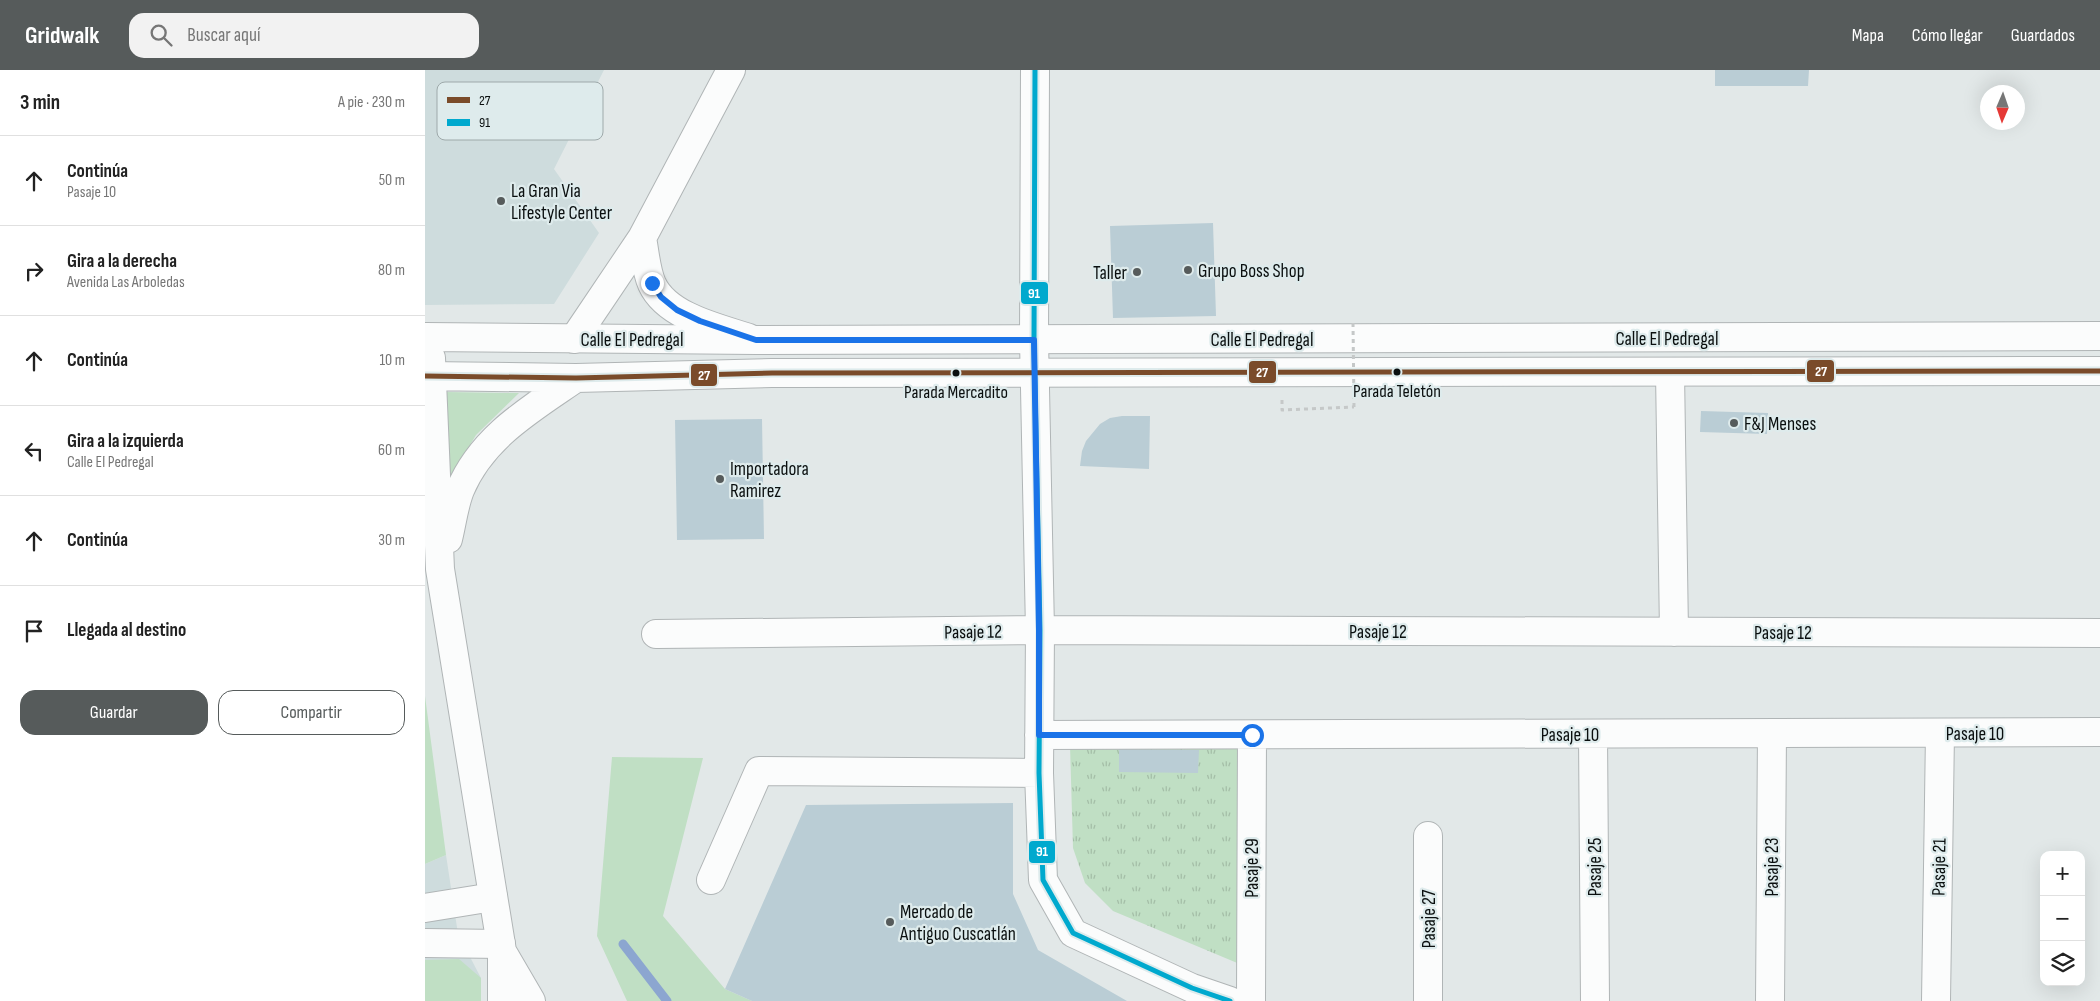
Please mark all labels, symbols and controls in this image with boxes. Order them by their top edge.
search box [129,13,479,58]
text: Gridwalk [25,21,99,50]
icon: search [147,21,175,49]
text: Buscar aquí [187,24,260,47]
text: Mapa [1852,25,1884,46]
text: Cómo llegar [1912,25,1983,46]
text: Guardados [2011,25,2075,46]
legend [437,82,603,140]
north arrow [1980,85,2025,130]
text: 3 min [20,90,60,115]
text: 27 [479,92,491,109]
text: A pie · 230 m [338,93,405,112]
text: 91 [479,114,490,131]
text: Continúa [67,160,128,183]
icon: ahead [20,167,48,195]
text: 50 m [379,171,405,190]
place label: La Gran Via Lifestyle Center [511,180,613,225]
text: Pasaje 10 [67,183,116,202]
marker: La Gran Via Lifestyle Center [495,195,507,207]
text: Gira a la derecha [67,250,177,273]
icon: right [20,257,48,285]
place label: Grupo Boss Shop [1198,260,1305,283]
text: 80 m [378,261,405,280]
place label: Taller [1093,262,1128,285]
marker: Grupo Boss Shop [1182,264,1194,276]
marker: Taller [1131,266,1143,278]
route end [641,272,664,295]
text: Avenida Las Arboledas [67,273,185,292]
line badge: 91 [1020,281,1049,305]
text: 91 [1028,285,1041,302]
street label: Calle El Pedregal [1616,328,1718,351]
street label: Calle El Pedregal [581,329,683,352]
street label: Calle El Pedregal [1211,329,1313,352]
icon: ahead [20,347,48,375]
text: Continúa [67,349,128,372]
text: 10 m [379,351,405,370]
line badge: 27 [1806,359,1835,383]
line badge: 27 [1248,360,1277,384]
line badge: 27 [690,363,718,387]
text: 27 [1815,363,1828,380]
text: 27 [1256,364,1269,381]
text: 27 [698,367,711,384]
marker: Parada Teletón [1392,367,1402,377]
marker: Parada Mercadito [951,368,961,378]
place label: Parada Teletón [1353,381,1441,402]
place label: Parada Mercadito [904,382,1008,403]
place label: F&J Menses [1744,413,1817,436]
marker: F&J Menses [1728,417,1740,429]
text: Gira a la izquierda [67,430,184,453]
icon: left [20,437,48,465]
text: 60 m [378,441,405,460]
text: Calle El Pedregal [67,453,154,472]
place label: Importadora Ramirez [730,458,809,503]
marker: Importadora Ramirez [714,473,726,485]
icon: ahead [20,527,48,555]
text: Continúa [67,529,128,552]
text: 30 m [378,531,405,550]
icon: arrive [20,617,48,645]
text: Llegada al destino [67,619,186,642]
street label: Pasaje 12 [944,620,1002,645]
street label: Pasaje 12 [1349,621,1407,644]
street label: Pasaje 12 [1754,622,1812,645]
button: Guardar [20,690,208,735]
button: Compartir [218,690,405,735]
street label: Pasaje 10 [1946,723,2004,746]
route start [1241,724,1264,747]
street label: Pasaje 10 [1541,724,1599,747]
street label: Pasaje 23 [1761,837,1784,897]
street label: Pasaje 29 [1241,838,1264,898]
street label: Pasaje 25 [1584,838,1607,896]
street label: Pasaje 21 [1927,838,1952,896]
line badge: 91 [1028,840,1056,864]
text: 91 [1036,843,1049,860]
map controls [2040,851,2085,986]
button: + [2040,851,2085,896]
street label: Pasaje 27 [1418,889,1441,948]
button: − [2040,896,2085,941]
place label: Mercado de Antiguo Cuscatlán [899,901,1016,946]
marker: Mercado de Antiguo Cuscatlán [884,916,896,928]
button: layers [2040,941,2085,986]

